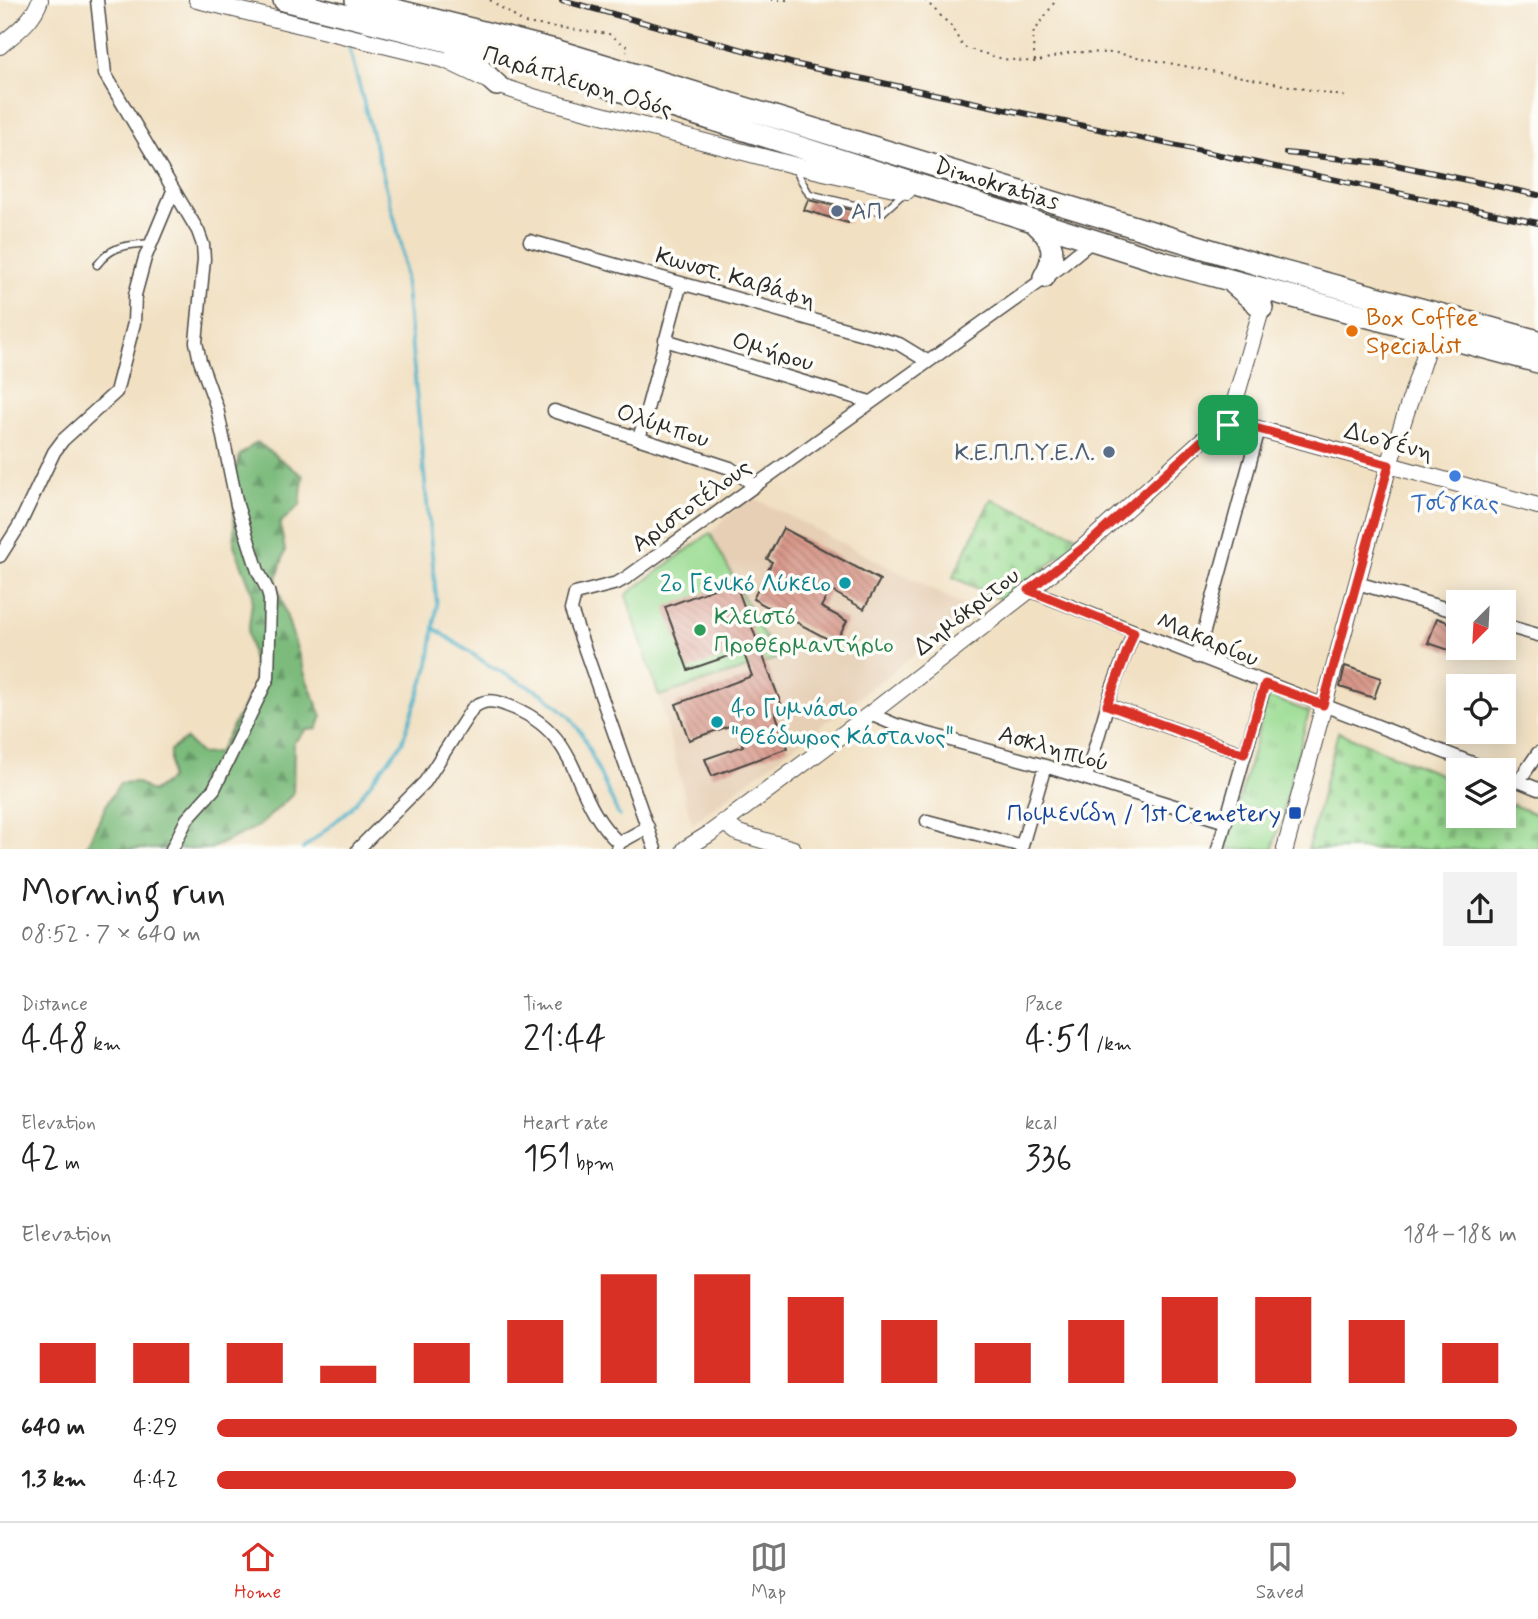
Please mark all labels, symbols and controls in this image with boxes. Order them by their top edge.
street label: Παράπλευρη Οδός [479,39,676,126]
street label: Dimokratias [930,151,1063,218]
place label: ΑΠ [851,197,882,228]
marker: ΑΠ [829,203,845,219]
street label: Κωνστ. Καβάφη [652,241,819,316]
place label: Box Coffee Specialist [1366,303,1479,362]
marker: Box Coffee Specialist [1344,323,1360,339]
street label: Ομήρου [728,325,817,380]
pin [1198,395,1258,455]
street label: Ολύμπου [612,397,713,456]
icon: arrive [1209,406,1247,444]
street label: Διογένη [1341,415,1437,469]
place label: Κ.Ε.Π.Π.Υ.Ε.Λ. [955,438,1095,469]
marker: Κ.Ε.Π.Π.Υ.Ε.Λ. [1101,444,1117,460]
street label: Αριστοτέλους [625,451,758,560]
marker: Τσίγκας [1447,468,1463,484]
place label: Τσίγκας [1411,488,1499,519]
street label: Δημόκριτου [908,561,1026,663]
place label: 2ο Γενικό Λύκειο [660,569,831,600]
marker: 2ο Γενικό Λύκειο [837,575,853,591]
north arrow [1446,590,1516,660]
map controls [1446,590,1516,828]
place label: Κλειστό Προθερμαντήριο [714,602,894,661]
street label: Μακαρίου [1152,606,1263,675]
marker: Κλειστό Προθερμαντήριο [692,622,708,638]
button: locate [1446,674,1516,744]
place label: 4ο Γυμνάσιο "Θεόδωρος Κάστανος" [731,694,954,753]
marker: 4ο Γυμνάσιο "Θεόδωρος Κάστανος" [709,714,725,730]
street label: Ασκληπιού [995,719,1112,780]
button: layers [1446,758,1516,828]
place label: Ποιμενίδη / 1st Cemetery [1007,799,1281,830]
marker: Ποιμενίδη / 1st Cemetery [1287,805,1303,821]
text: Morning run [21,869,226,918]
button: share [1443,872,1517,946]
text: 08:52 · 7 × 640 m [21,920,201,950]
text: Distance [21,992,88,1017]
text: Time [523,992,563,1017]
text: Pace [1025,992,1063,1017]
text: 4.48 [21,1017,88,1063]
text: 21:44 [523,1017,606,1063]
text: 4:51 [1025,1017,1091,1063]
text: km [88,1032,121,1057]
text: /km [1091,1032,1132,1057]
text: Elevation [21,1111,96,1136]
text: Heart rate [523,1111,608,1136]
text: kcal [1025,1111,1057,1136]
text: 42 [21,1136,60,1182]
text: 151 [523,1136,571,1182]
text: 336 [1025,1136,1072,1182]
text: m [60,1151,80,1176]
text: bpm [571,1151,614,1176]
text: Elevation [21,1220,112,1250]
text: 184–188 m [1403,1220,1517,1250]
text: 640 m [21,1413,85,1443]
text: 4:29 [133,1413,178,1443]
text: 1.3 km [21,1465,86,1495]
text: 4:42 [133,1465,178,1495]
tab: Home [234,1538,281,1605]
tab: Map [750,1538,788,1605]
tab: Saved [1256,1538,1304,1605]

